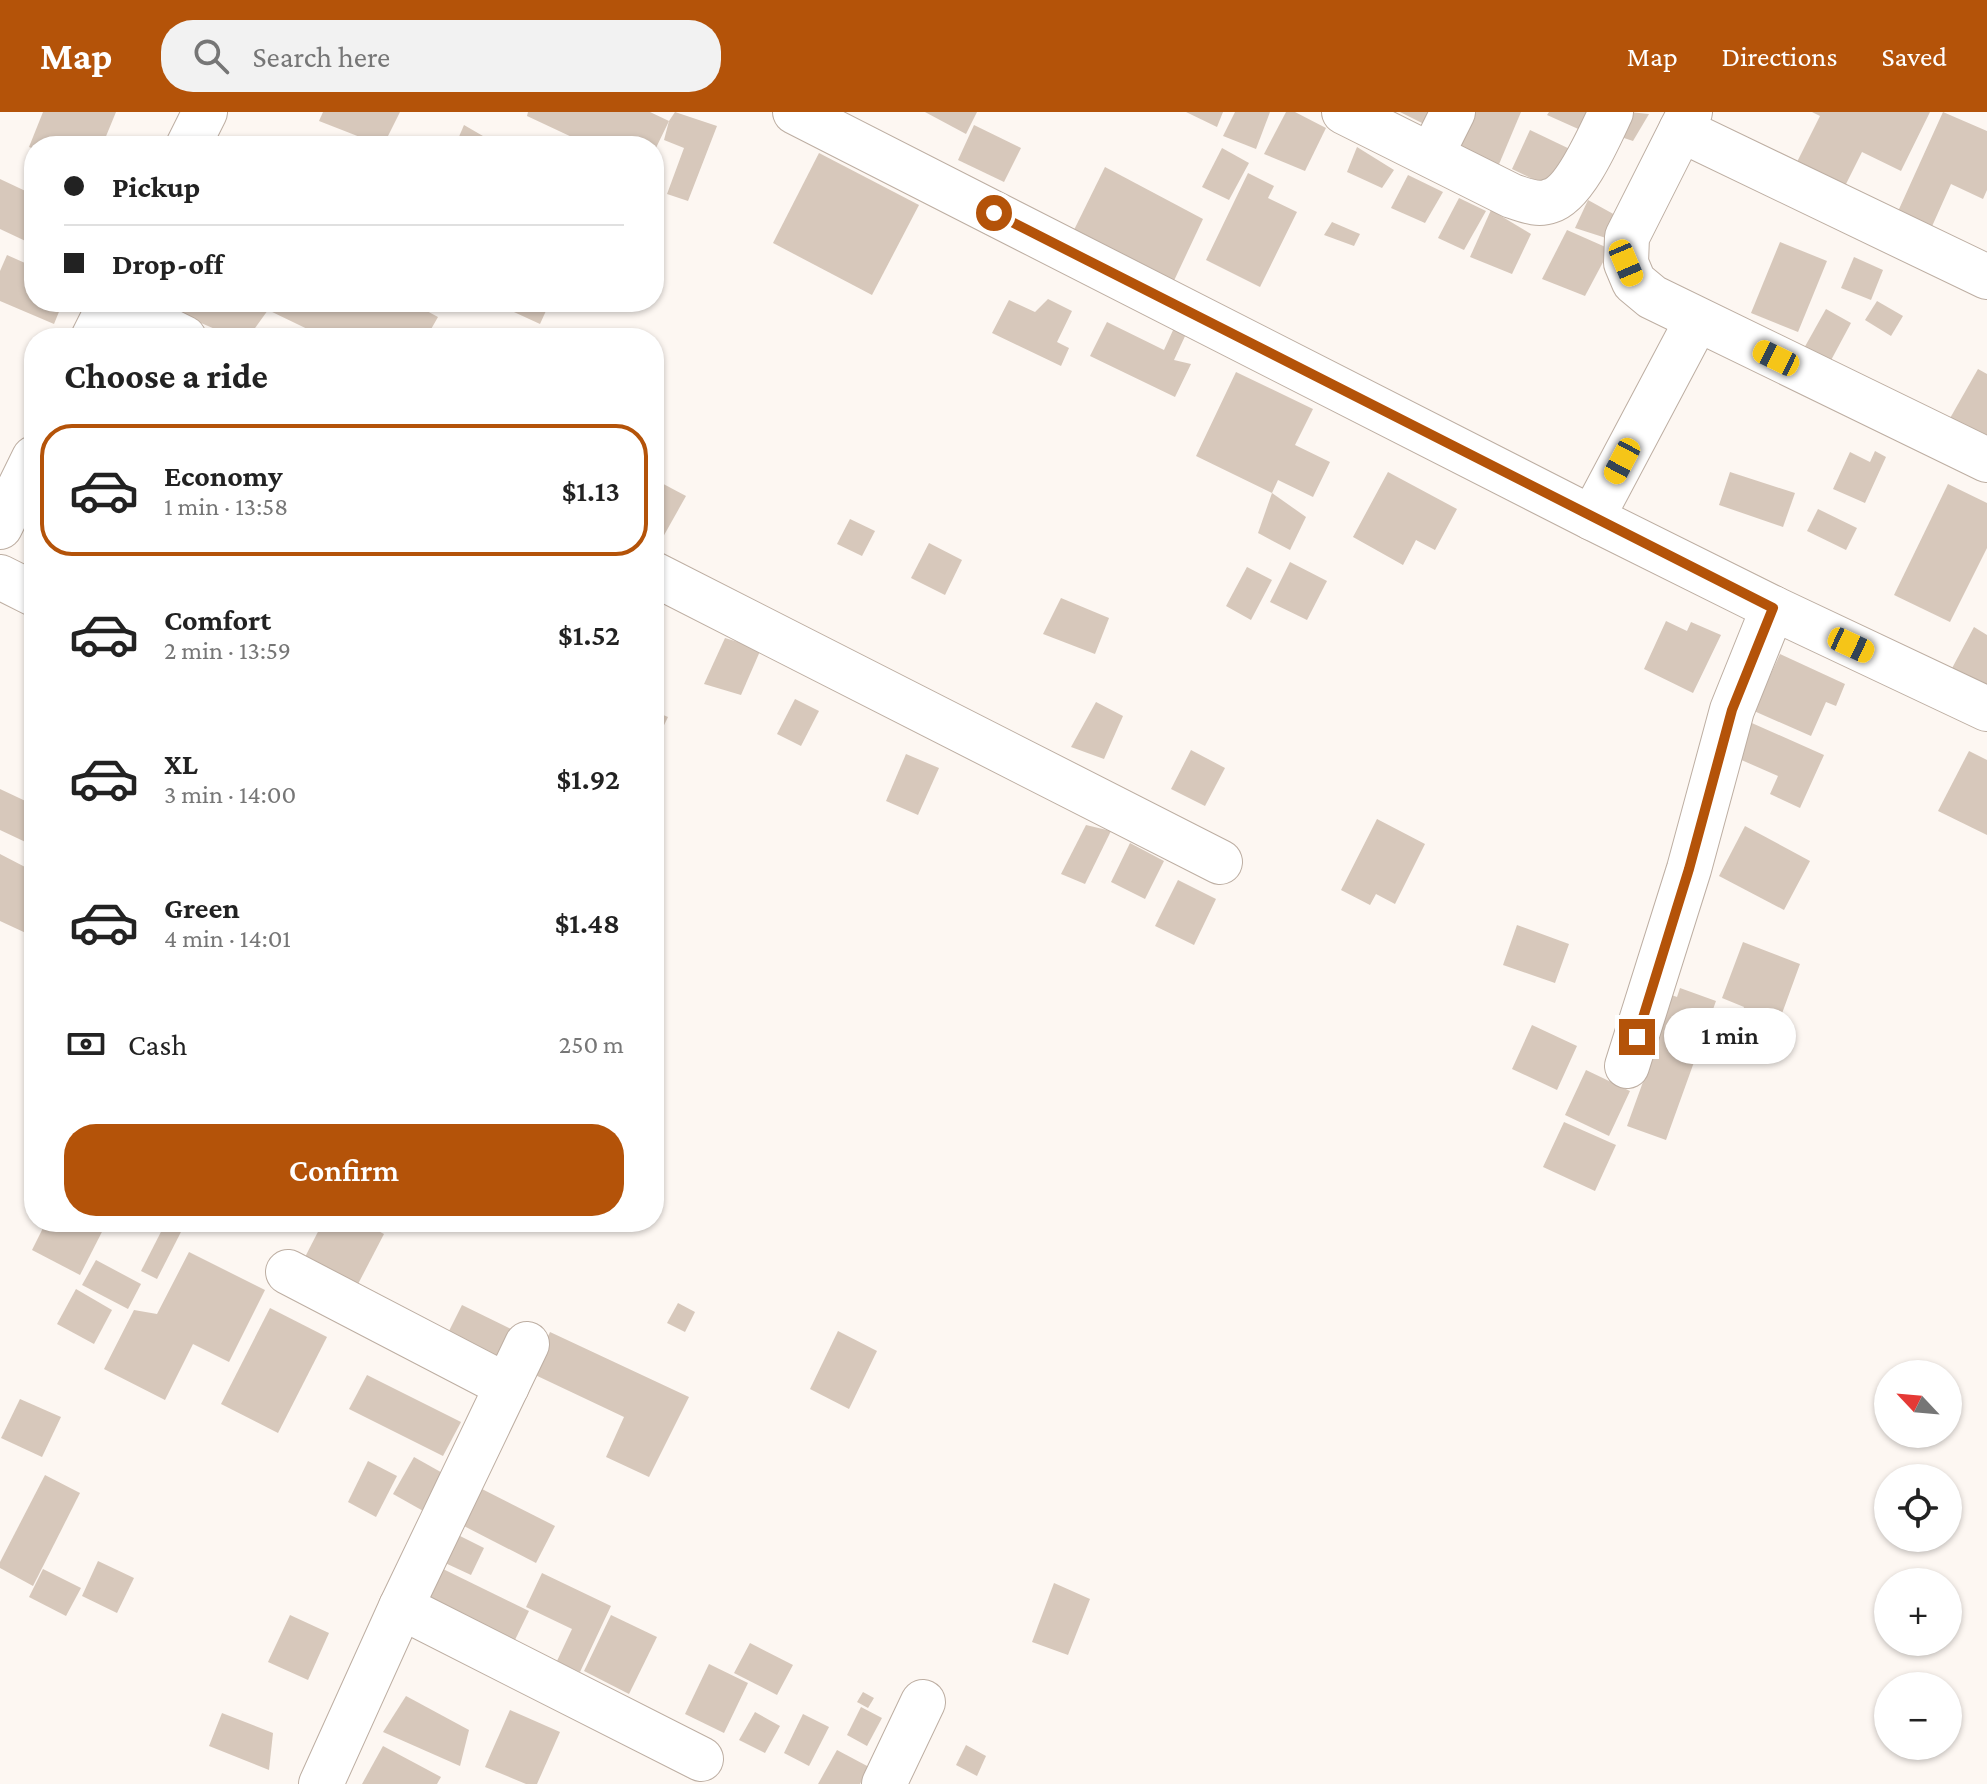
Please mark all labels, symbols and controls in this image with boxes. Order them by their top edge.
search box [161,20,721,92]
icon: search [189,34,233,78]
text: Map [40,35,113,77]
text: Search here [253,40,390,73]
text: Map [1627,41,1678,72]
text: Directions [1722,41,1837,72]
text: Saved [1881,41,1947,72]
text: Pickup [112,170,200,203]
route start [976,195,1012,231]
car [1606,236,1646,290]
text: Drop-off [112,247,223,280]
car [1749,337,1803,379]
text: Choose a ride [64,356,268,396]
car [1600,434,1644,488]
icon: car [68,454,140,526]
text: Economy [164,459,283,492]
text: $1.13 [562,474,620,507]
text: 1 min · 13:58 [164,492,288,521]
icon: car [68,598,140,670]
text: Comfort [164,603,271,636]
text: $1.52 [558,618,620,651]
car [1824,624,1878,666]
text: 2 min · 13:59 [164,636,291,665]
icon: car [68,742,140,814]
text: XL [164,747,198,780]
text: $1.92 [557,762,620,795]
text: 3 min · 14:00 [164,780,296,809]
icon: car [68,886,140,958]
text: Green [164,891,240,924]
text: $1.48 [555,906,620,939]
text: 4 min · 14:01 [164,924,291,953]
callout: 1 min [1665,1009,1797,1065]
route end [1619,1019,1655,1055]
text: 1 min [1701,1021,1759,1050]
icon: cash [64,1022,108,1066]
text: Cash [128,1028,187,1061]
text: 250 m [559,1030,624,1059]
button: Confirm [64,1124,624,1216]
north arrow [1874,1360,1962,1448]
map controls [1874,1360,1962,1760]
button: locate [1874,1464,1962,1552]
button: + [1874,1568,1962,1656]
button: − [1874,1672,1962,1760]

